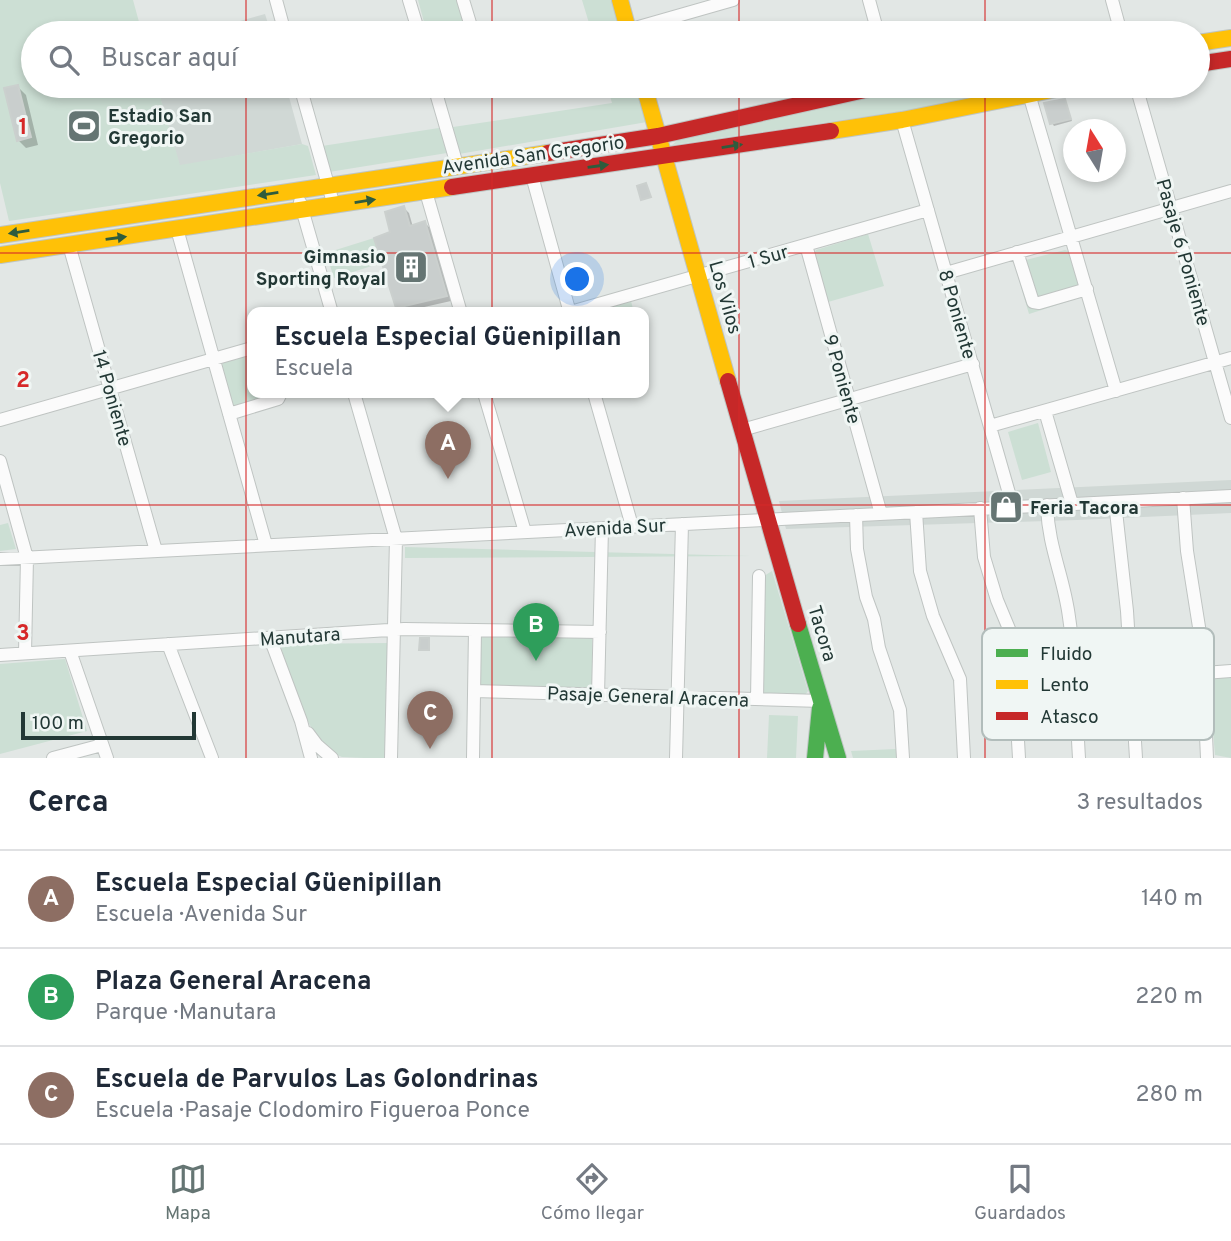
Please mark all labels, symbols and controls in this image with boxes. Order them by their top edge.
search box [21,21,1210,98]
icon: search [45,41,83,79]
text: Buscar aquí [101,43,238,76]
place label: Estadio San Gregorio [108,105,212,151]
sports icon: Estadio San Gregorio [65,107,103,145]
text: 1 [18,114,28,143]
north arrow [1063,119,1126,182]
street label: Avenida San Gregorio [441,131,626,181]
one-way arrow [721,140,743,151]
one-way arrow [587,160,609,171]
street label: Pasaje 6 Poniente [1150,176,1215,329]
one-way arrow [257,188,279,199]
one-way arrow [354,195,376,206]
one-way arrow [8,227,30,238]
one-way arrow [105,232,127,243]
street label: 1 Sur [745,241,792,275]
place label: Gimnasio Sporting Royal [256,246,386,292]
building icon: Gimnasio Sporting Royal [392,248,430,286]
street label: Los Vilos [702,258,746,337]
your location [560,262,594,296]
street label: 8 Poniente [932,267,980,362]
popup [247,307,649,398]
text: Escuela Especial Güenipillan [274,322,622,355]
street label: 9 Poniente [817,332,865,427]
street label: 14 Poniente [86,348,136,449]
text: Escuela [274,355,353,384]
text: 2 [16,367,30,396]
pin: A [425,421,471,479]
shop icon: Feria Tacora [987,488,1025,526]
place label: Feria Tacora [1030,497,1139,521]
street label: Avenida Sur [563,514,667,544]
pin: B [513,603,559,661]
street label: Tacora [801,603,841,664]
text: 3 [16,620,30,649]
street label: Manutara [259,623,341,653]
legend [982,628,1214,740]
text: Fluido [1040,643,1092,667]
text: Lento [1040,674,1089,698]
street label: Pasaje General Aracena [547,682,749,714]
pin: C [407,691,453,749]
text: Atasco [1040,706,1099,730]
scale bar [21,709,196,741]
text: 100 m [32,712,84,736]
text: Cerca [28,785,108,822]
text: 3 resultados [1076,789,1203,818]
text: Escuela Especial Güenipillan [95,868,442,901]
text: A [43,885,59,914]
text: 140 m [1141,885,1203,914]
text: Escuela · Avenida Sur [95,901,307,930]
text: Plaza General Aracena [95,966,371,999]
text: B [43,983,59,1012]
text: 220 m [1135,983,1203,1012]
text: Parque · Manutara [95,999,276,1028]
text: Escuela de Parvulos Las Golondrinas [95,1064,539,1097]
text: C [44,1081,58,1110]
text: 280 m [1135,1081,1203,1110]
text: Escuela · Pasaje Clodomiro Figueroa Ponce [95,1097,530,1126]
tab: Mapa [165,1160,211,1226]
tab: Cómo llegar [541,1160,644,1226]
tab: Guardados [974,1160,1066,1226]

